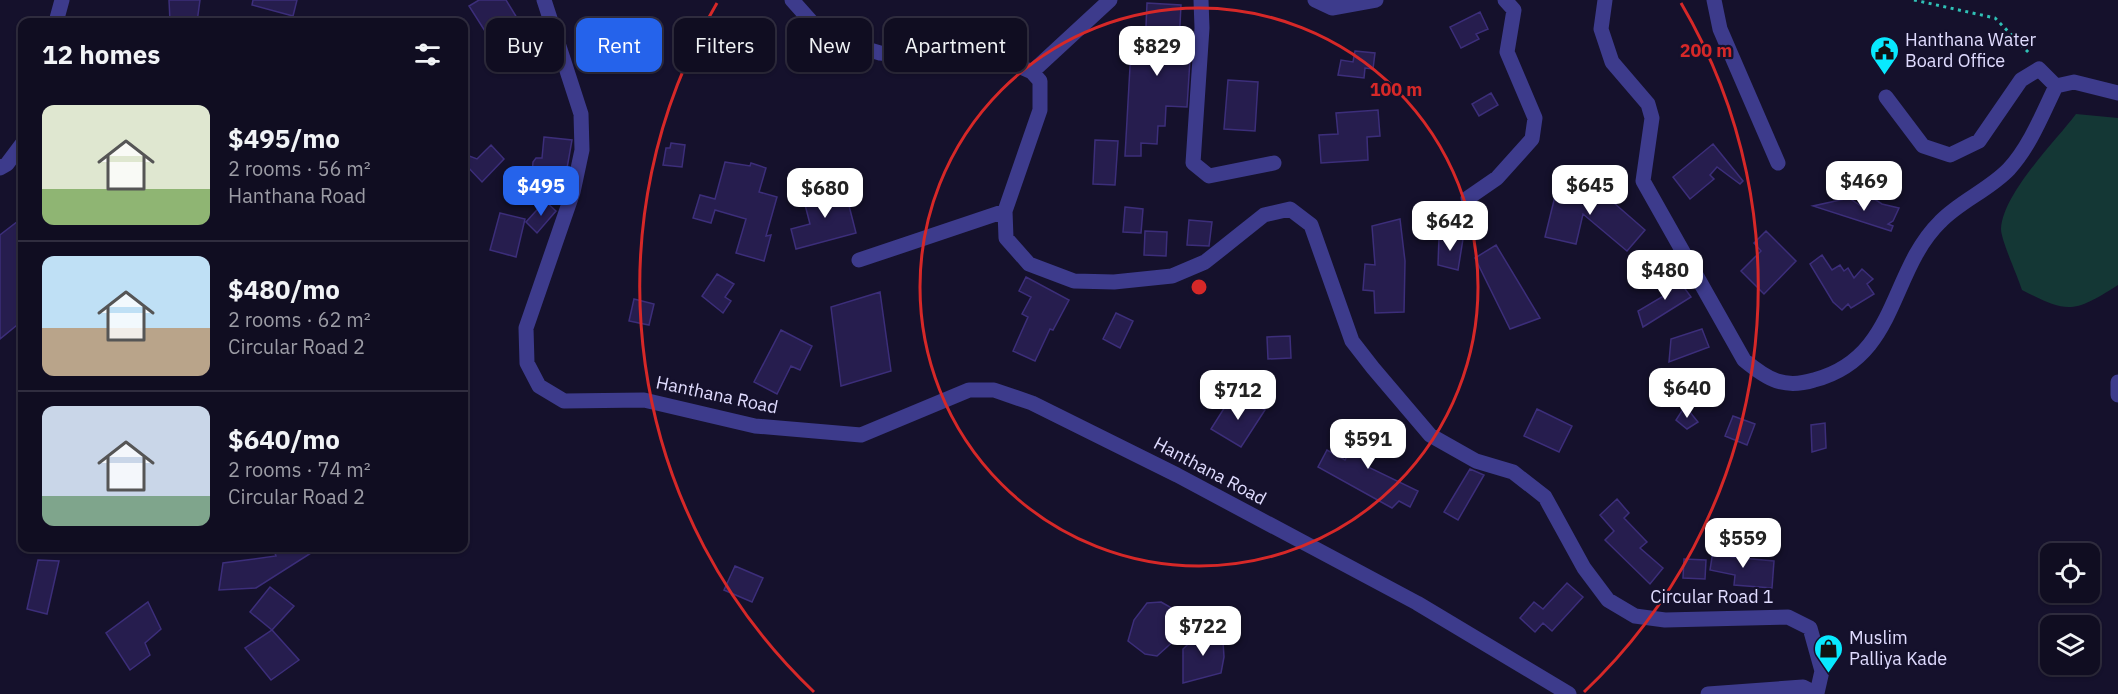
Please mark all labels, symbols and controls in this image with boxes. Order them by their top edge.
chip: Buy [486,18,564,72]
chip: Rent [576,18,662,72]
chip: Filters [674,18,775,72]
chip: New [787,18,872,72]
chip: Apartment [884,18,1027,72]
pin: $829 [1121,26,1193,77]
place label: Hanthana Water Board Office [1905,28,2036,72]
text: $829 [1133,32,1181,59]
public building icon: Hanthana Water Board Office [1868,34,1900,76]
text: 12 homes [42,37,160,71]
icon: filters [411,38,444,71]
text: 200 m [1680,39,1732,62]
text: 100 m [1370,78,1422,101]
text: $495/mo [228,121,340,155]
icon: home [90,129,162,201]
text: 2 rooms · 56 m² [228,155,371,182]
pin: $469 [1828,161,1900,212]
pin: $645 [1554,165,1626,216]
pin: $495 [505,166,577,217]
text: $469 [1840,167,1888,194]
pin: $680 [789,168,861,219]
text: $645 [1566,171,1614,198]
text: $495 [517,172,565,199]
text: $680 [801,174,849,201]
text: Hanthana Road [228,182,366,209]
pin: $642 [1414,201,1486,252]
text: $642 [1426,207,1474,234]
pin: $480 [1629,250,1701,301]
text: $480 [1641,256,1689,283]
text: $480/mo [228,272,340,306]
centre of rings [1189,277,1209,297]
icon: home [90,280,162,352]
text: 2 rooms · 62 m² [228,306,371,333]
text: Circular Road 2 [228,333,365,360]
pin: $640 [1651,368,1723,419]
street label: Hanthana Road [654,370,780,419]
pin: $712 [1202,370,1274,421]
text: $640 [1663,374,1711,401]
text: $712 [1214,376,1262,403]
pin: $591 [1332,419,1404,470]
text: $640/mo [228,422,340,456]
text: $591 [1344,425,1392,452]
icon: home [90,430,162,502]
street label: Hanthana Road [1150,431,1270,510]
text: 2 rooms · 74 m² [228,456,371,483]
text: Circular Road 2 [228,483,365,510]
pin: $559 [1707,518,1779,569]
text: $559 [1719,524,1767,551]
map controls [2040,543,2100,675]
button: locate [2040,543,2100,603]
street label: Circular Road 1 [1650,585,1774,608]
pin: $722 [1167,606,1239,657]
text: $722 [1179,612,1227,639]
button: layers [2040,615,2100,675]
place label: Muslim Palliya Kade [1849,626,1947,670]
shop icon: Muslim Palliya Kade [1812,632,1844,674]

